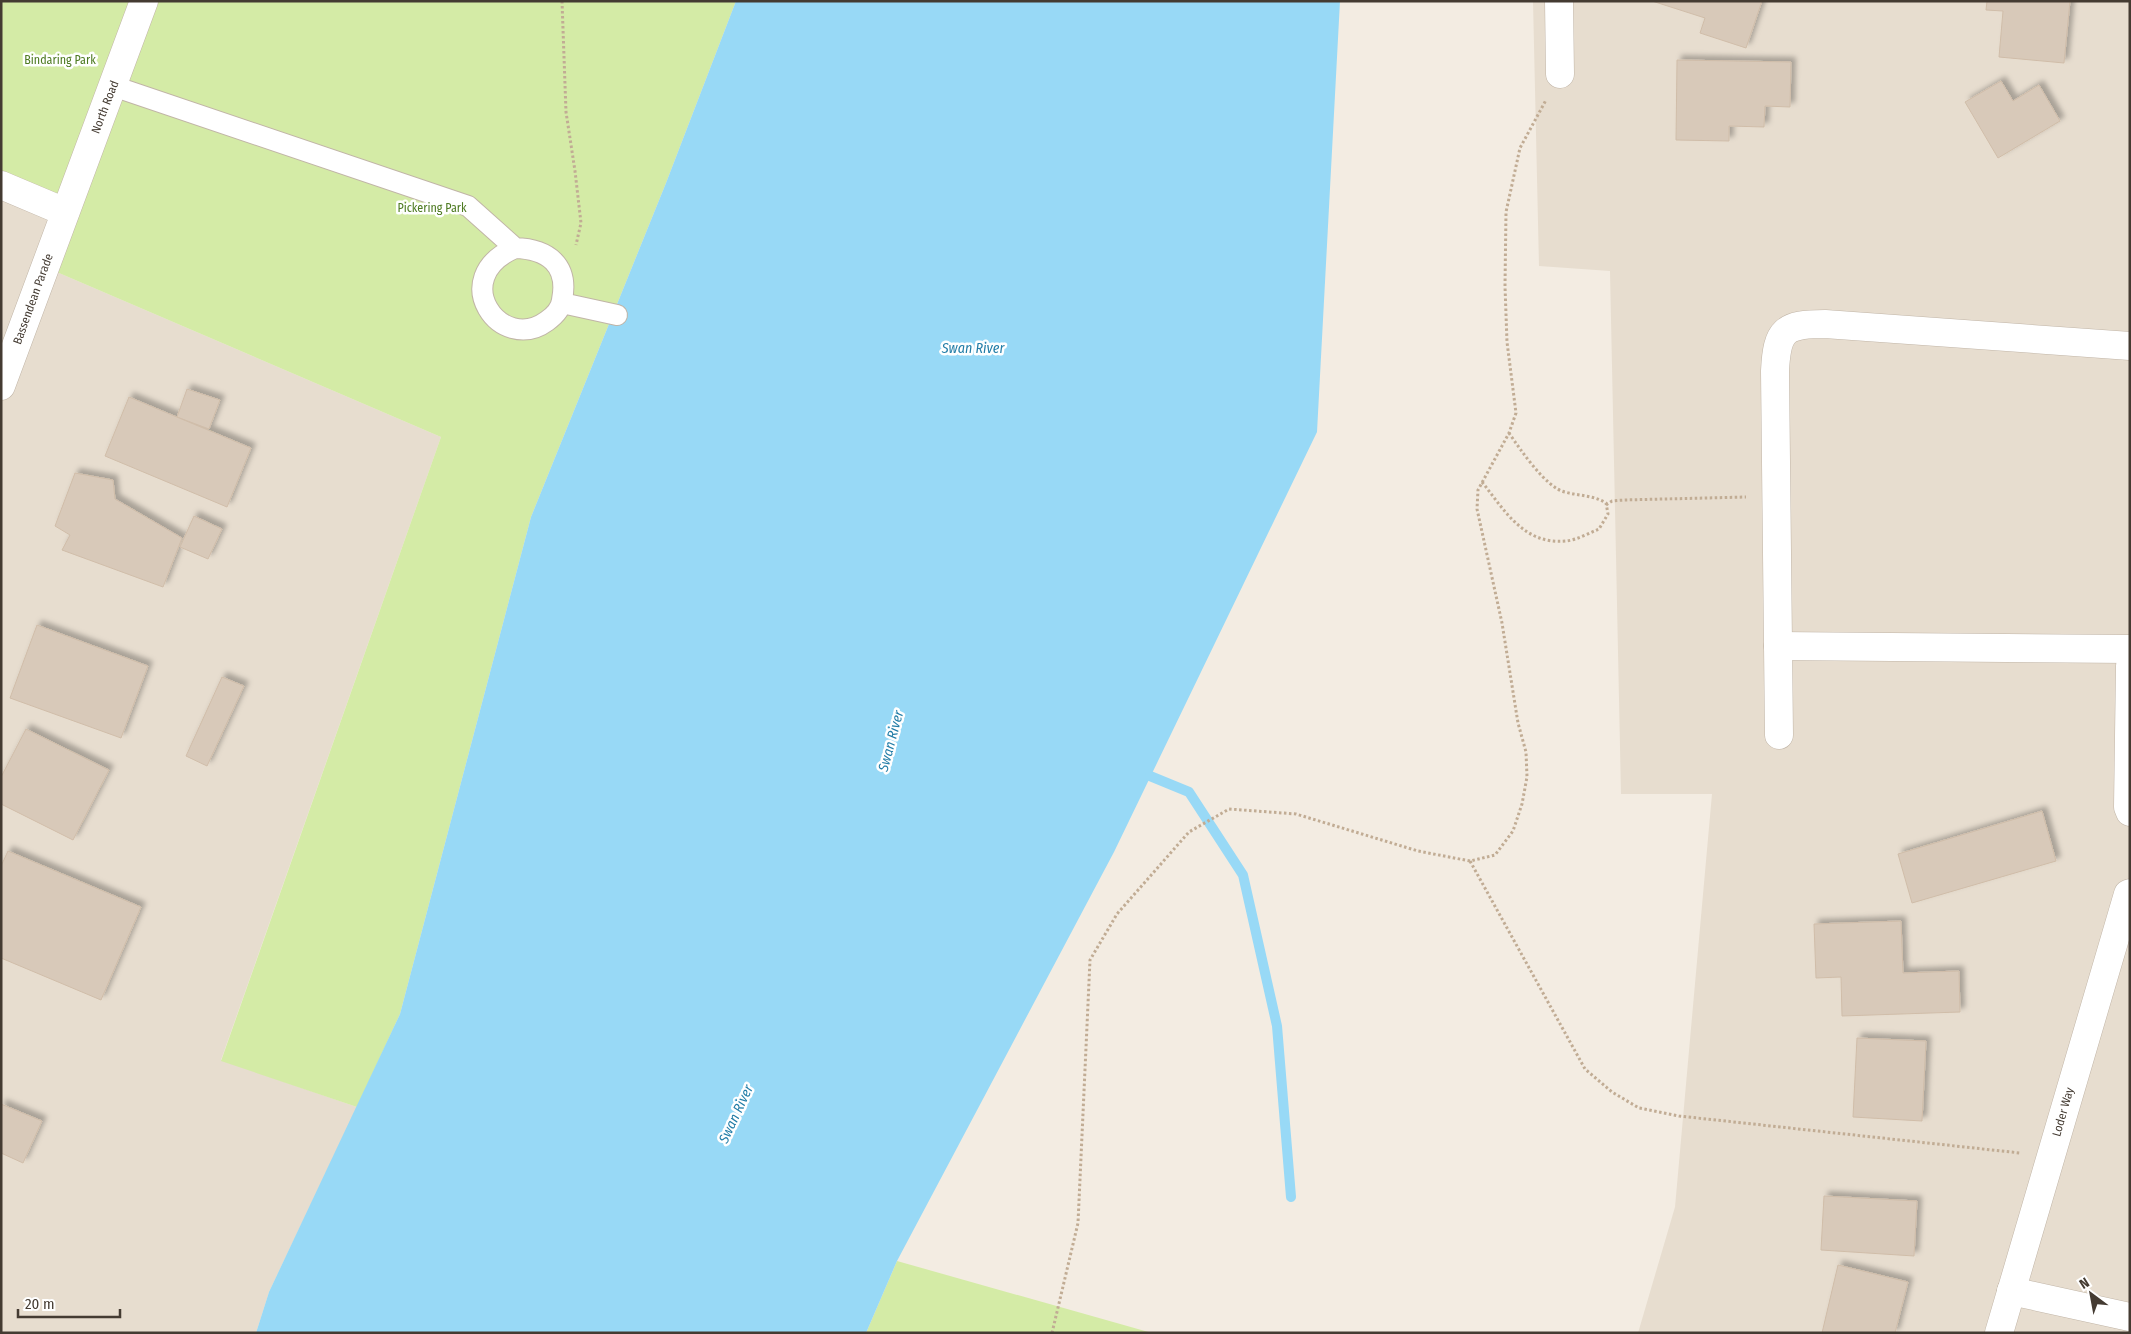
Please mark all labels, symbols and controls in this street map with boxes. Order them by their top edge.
park label: Bindaring Park [24,53,96,67]
street label: North Road [88,78,122,136]
park label: Pickering Park [397,201,467,215]
street label: Bassendean Parade [10,252,56,346]
water label: Swan River [941,340,1005,357]
water label: Swan River [874,708,908,774]
water label: Swan River [715,1081,757,1147]
street label: Loder Way [2049,1085,2077,1138]
north arrow [2066,1269,2116,1319]
text: N [2076,1274,2092,1293]
scale bar [18,1286,120,1318]
text: 20 m [25,1295,55,1313]

